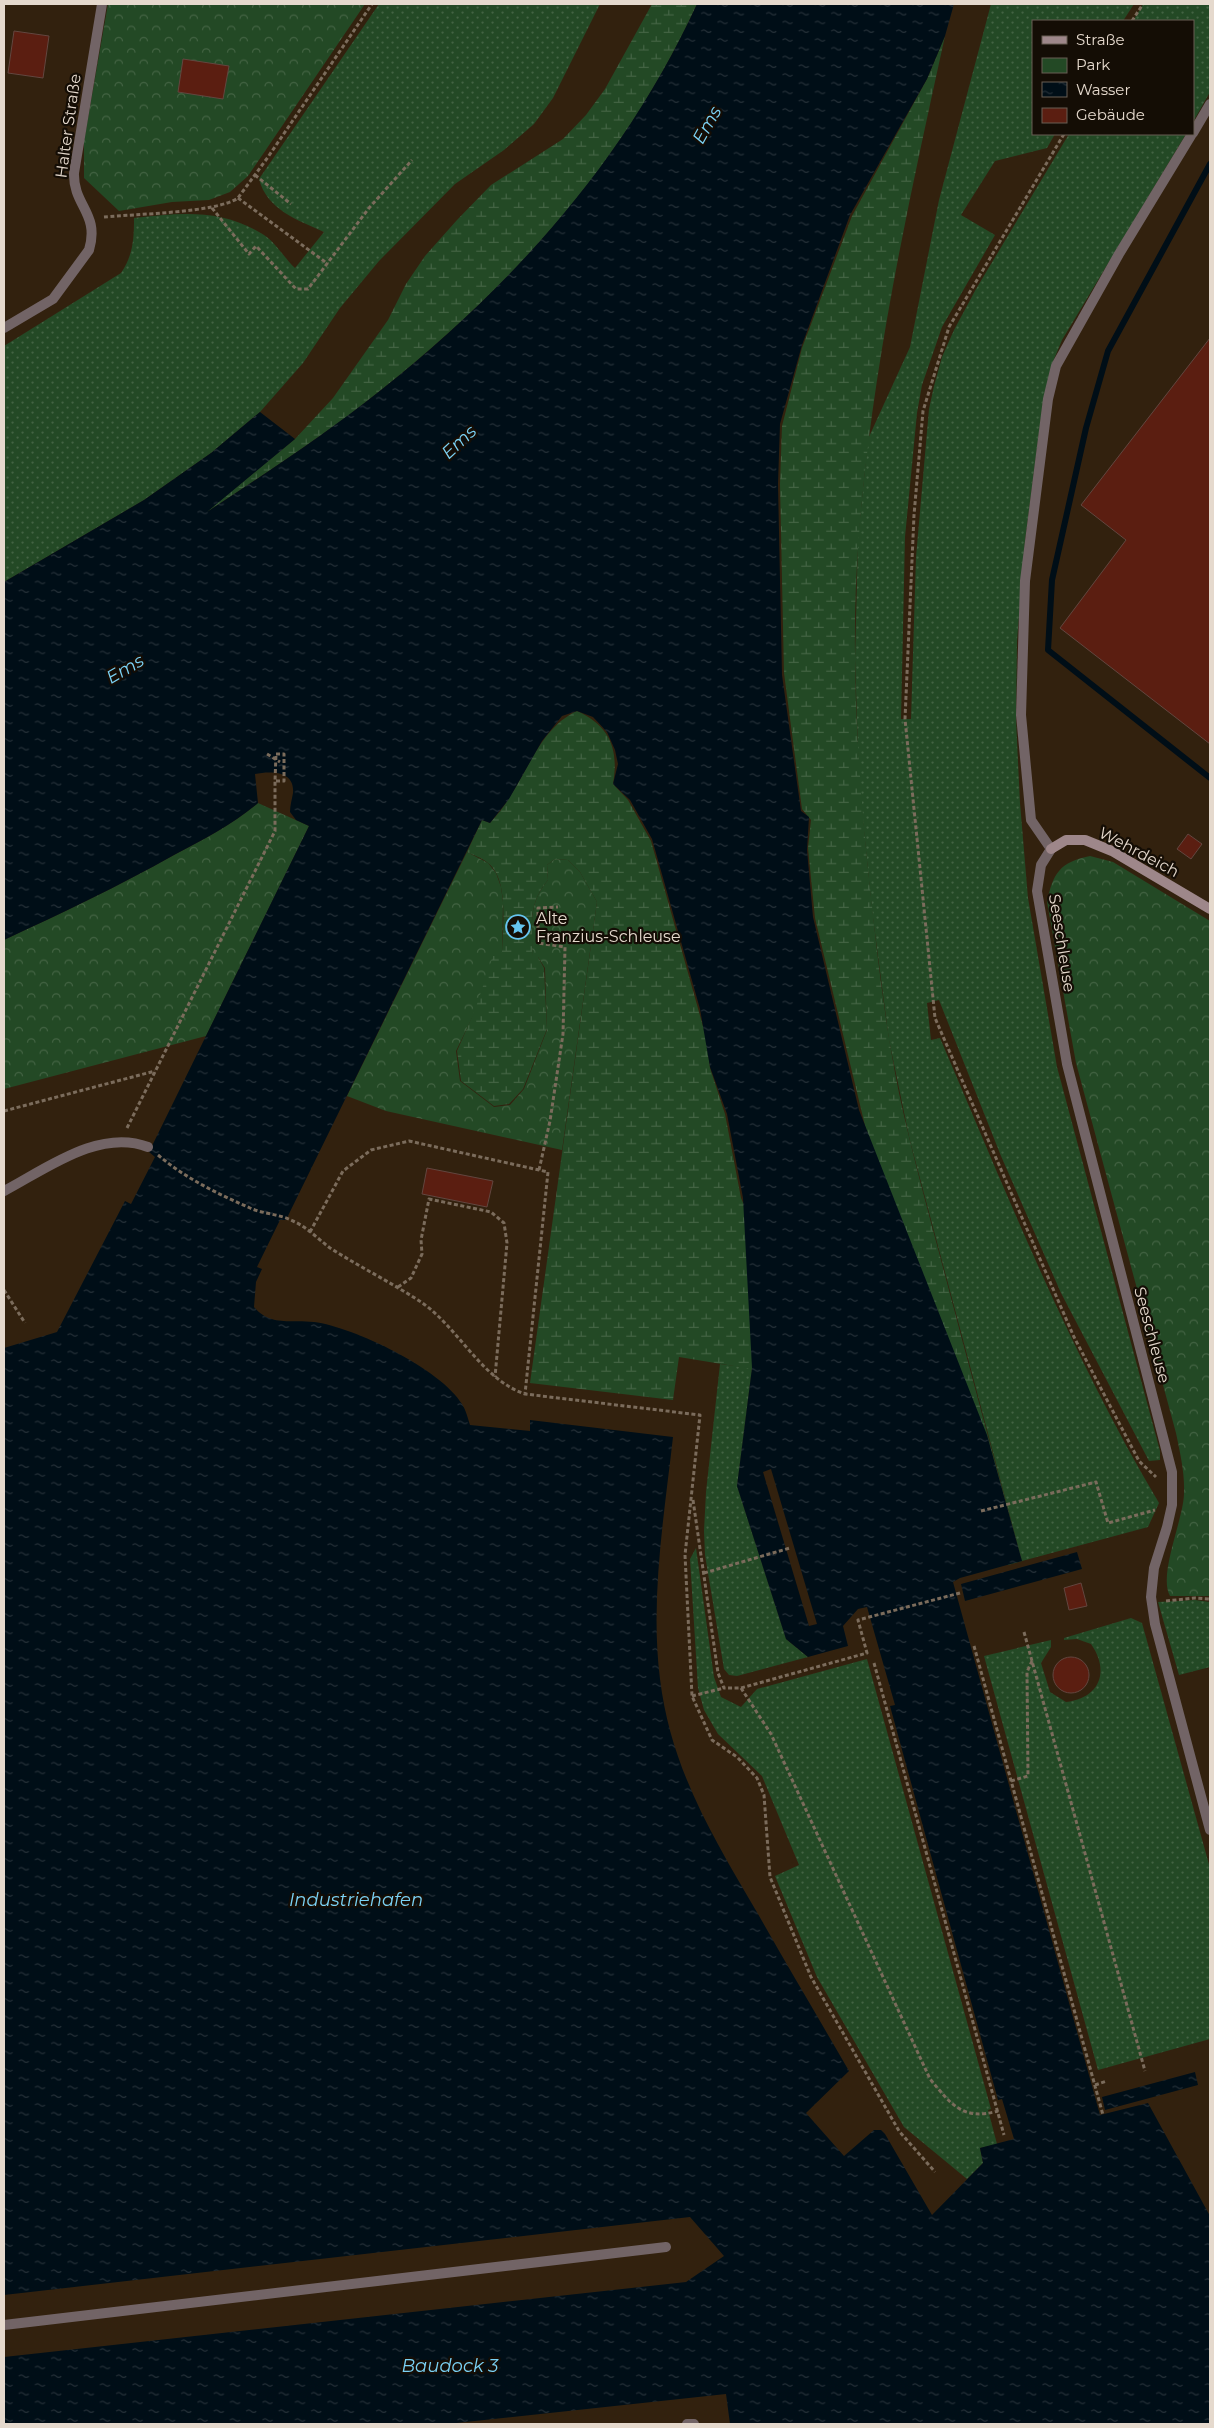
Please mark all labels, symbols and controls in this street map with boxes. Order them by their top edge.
legend [1032,20,1194,135]
text: Straße [1076,30,1125,49]
text: Park [1076,55,1110,74]
street label: Halter Straße [51,73,85,179]
text: Wasser [1076,80,1130,99]
water label: Ems [688,102,726,148]
text: Gebäude [1076,105,1145,124]
water label: Ems [437,420,481,464]
water label: Ems [102,649,148,689]
street label: Wehrdeich [1096,823,1182,881]
street label: Seeschleuse [1045,893,1079,993]
place label: Alte Franzius-Schleuse [536,909,681,946]
place icon: Alte Franzius-Schleuse [505,914,531,940]
street label: Seeschleuse [1130,1285,1174,1385]
water label: Industriehafen [289,1889,423,1911]
water label: Baudock 3 [402,2355,499,2377]

